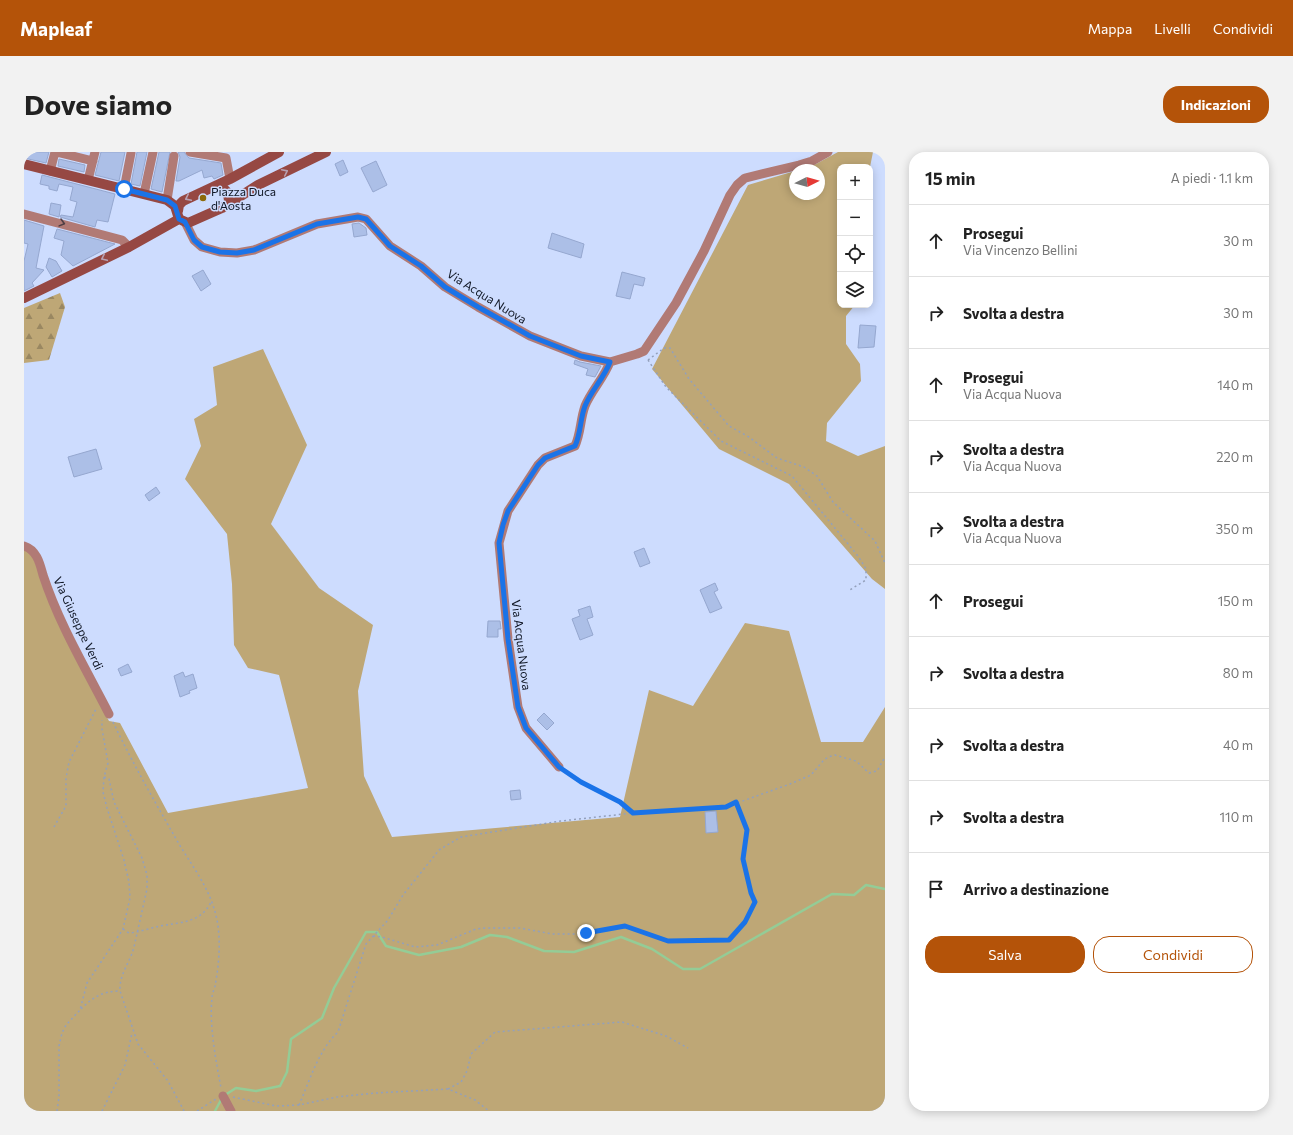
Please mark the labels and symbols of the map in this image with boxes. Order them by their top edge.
north arrow [789,164,825,200]
one-way arrow [280,169,288,177]
route start [115,180,133,198]
place label: Piazza Duca d'Aosta [211,184,276,212]
one-way arrow [185,193,193,201]
marker: Piazza Duca d'Aosta [198,193,208,203]
one-way arrow [59,219,65,227]
one-way arrow [101,253,109,261]
street label: Via Acqua Nuova [445,266,529,326]
street label: Via Giuseppe Verdi [51,574,107,672]
street label: Via Acqua Nuova [509,599,535,691]
route end [577,924,595,942]

